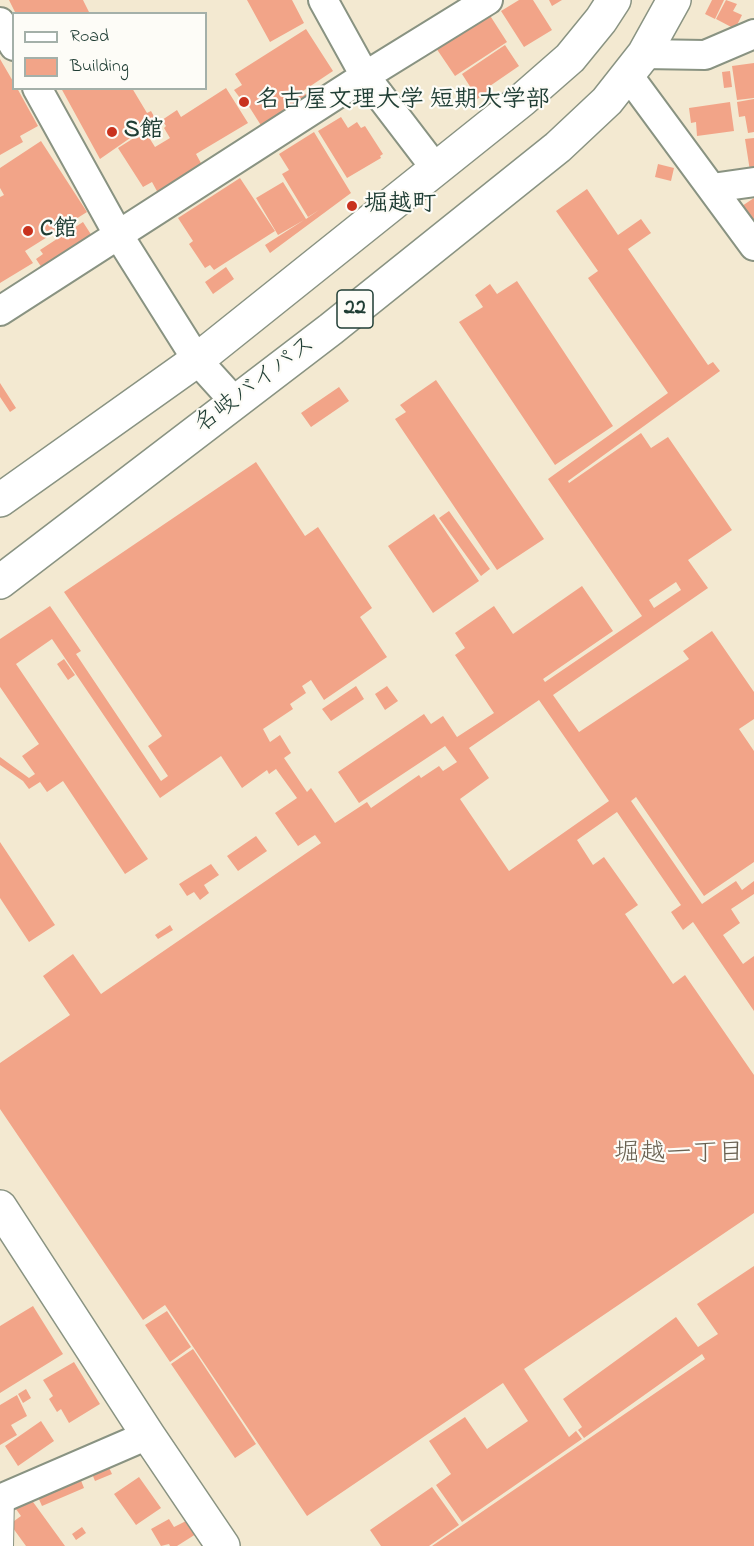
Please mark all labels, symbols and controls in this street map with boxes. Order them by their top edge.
legend [12,12,207,90]
text: Road [70,24,109,50]
text: Building [70,54,129,80]
place label: 名古屋文理大学 短期大学部 [256,88,550,116]
marker: 名古屋文理大学 短期大学部 [237,95,251,109]
place label: S館 [124,118,163,146]
marker: S館 [105,125,119,139]
place label: 堀越町 [364,192,436,220]
marker: 堀越町 [345,199,359,213]
place label: C館 [40,217,77,245]
marker: C館 [21,224,35,238]
road number: 22 [337,290,373,328]
street label: 名岐バイパス [190,331,322,441]
district label: 堀越一丁目 [614,1140,744,1172]

